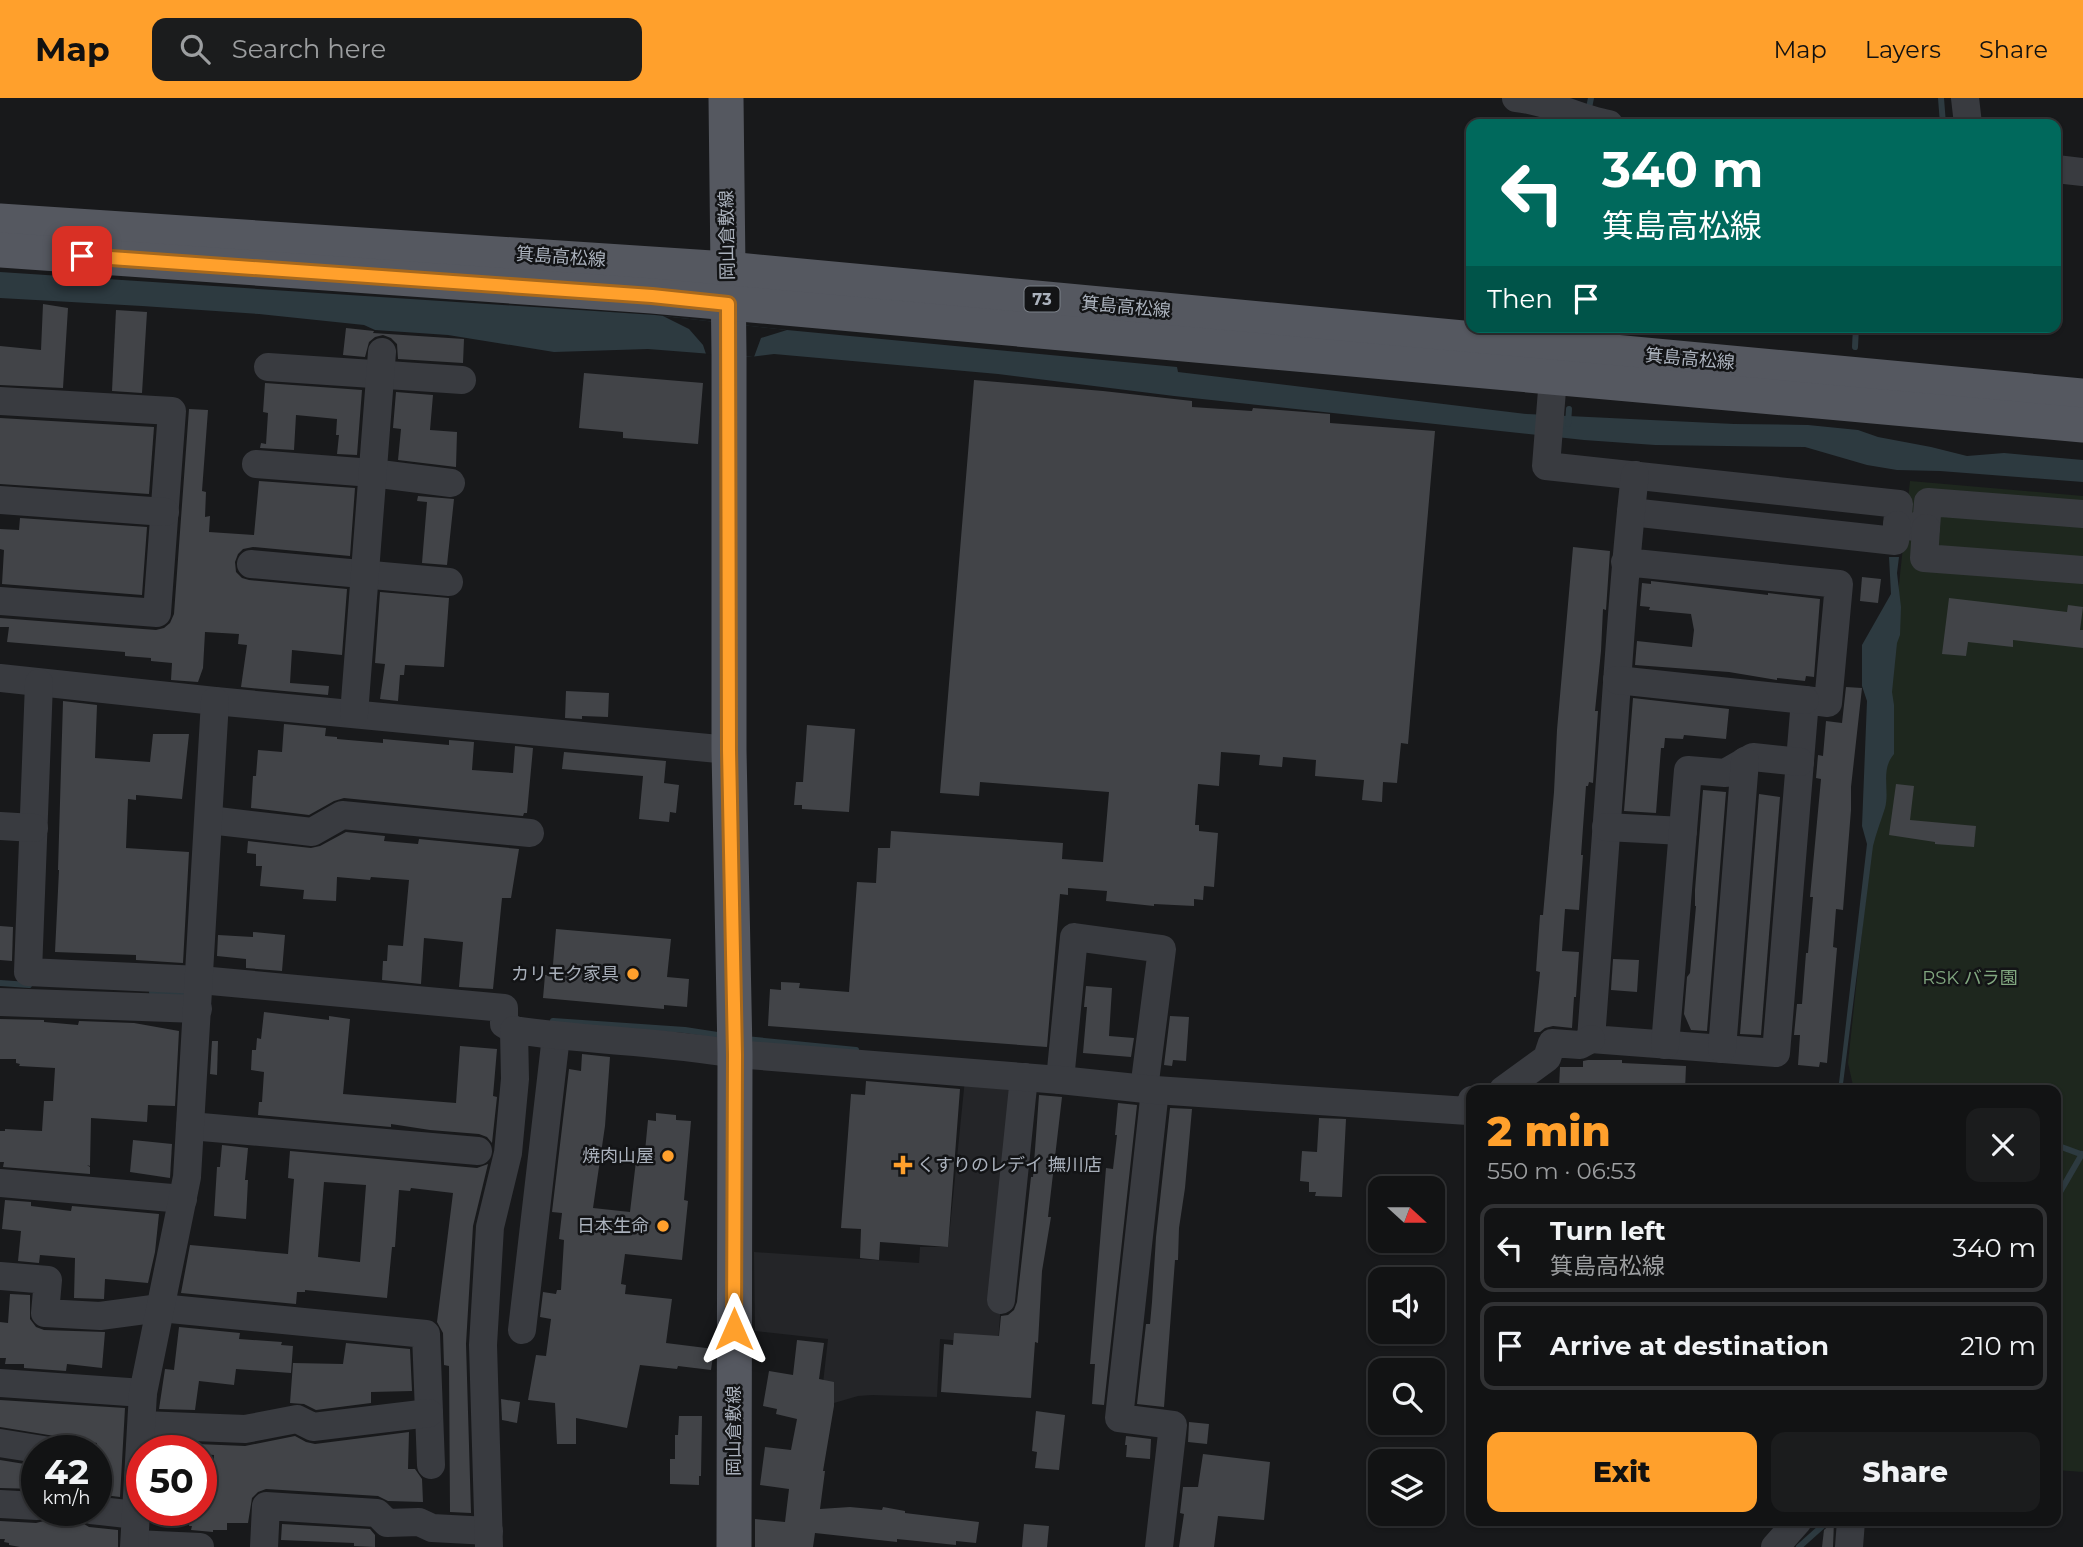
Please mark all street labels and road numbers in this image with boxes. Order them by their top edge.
street label: 岡山倉敷線 [715,190,739,280]
street label: 箕島高松線 [515,243,607,271]
road number: 73 [1024,286,1060,312]
street label: 箕島高松線 [1080,292,1172,322]
street label: 箕島高松線 [1644,344,1736,374]
street label: 岡山倉敷線 [723,1386,745,1476]

